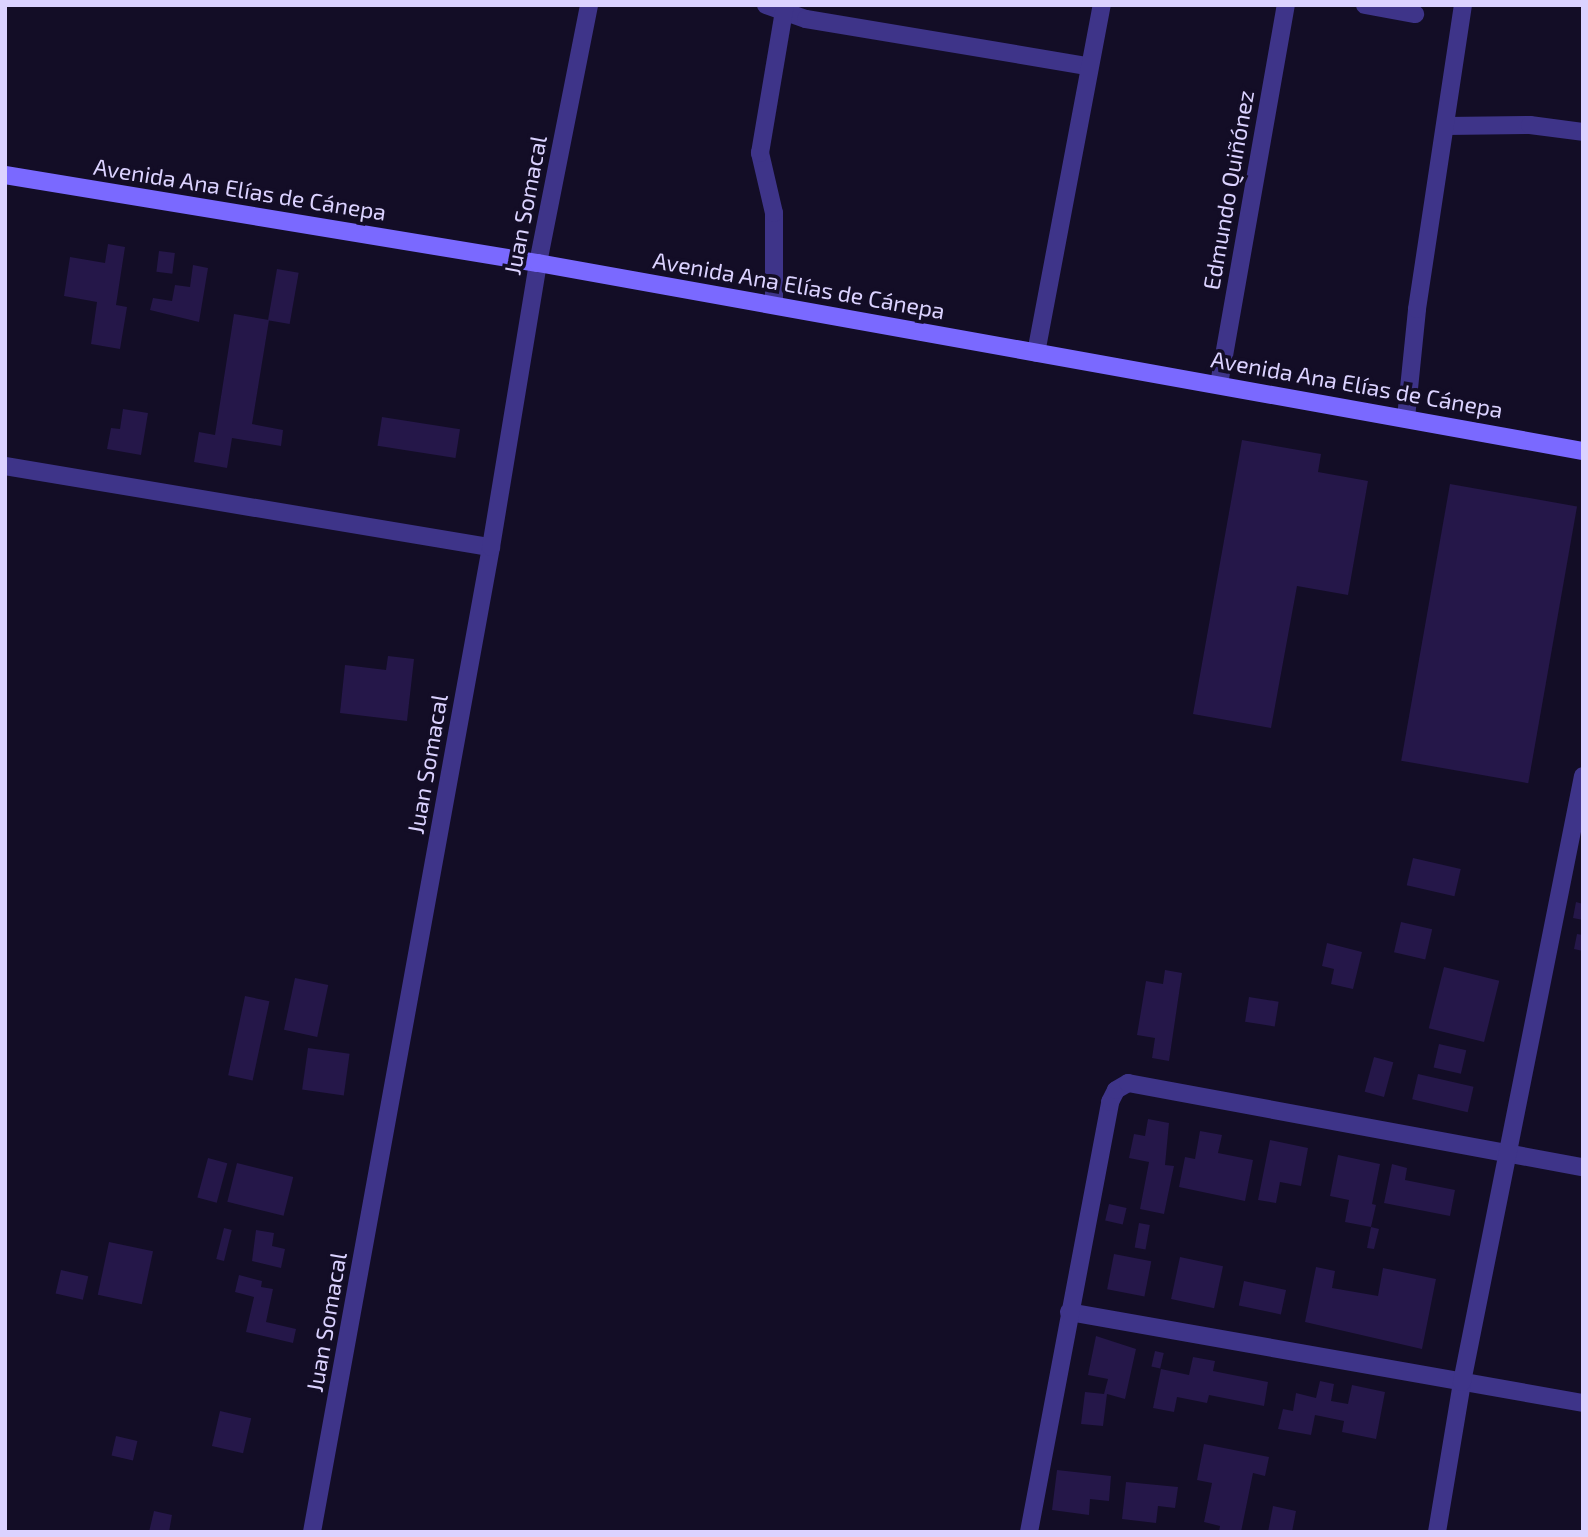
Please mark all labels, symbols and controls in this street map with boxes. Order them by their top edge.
street label: Edmundo Quiñónez [1197,88,1259,292]
street label: Juan Somacal [498,133,552,277]
street label: Avenida Ana Elías de Cánepa [91,152,389,226]
street label: Avenida Ana Elías de Cánepa [651,246,947,324]
street label: Avenida Ana Elías de Cánepa [1209,345,1505,423]
street label: Juan Somacal [401,692,453,836]
street label: Juan Somacal [300,1250,352,1394]

